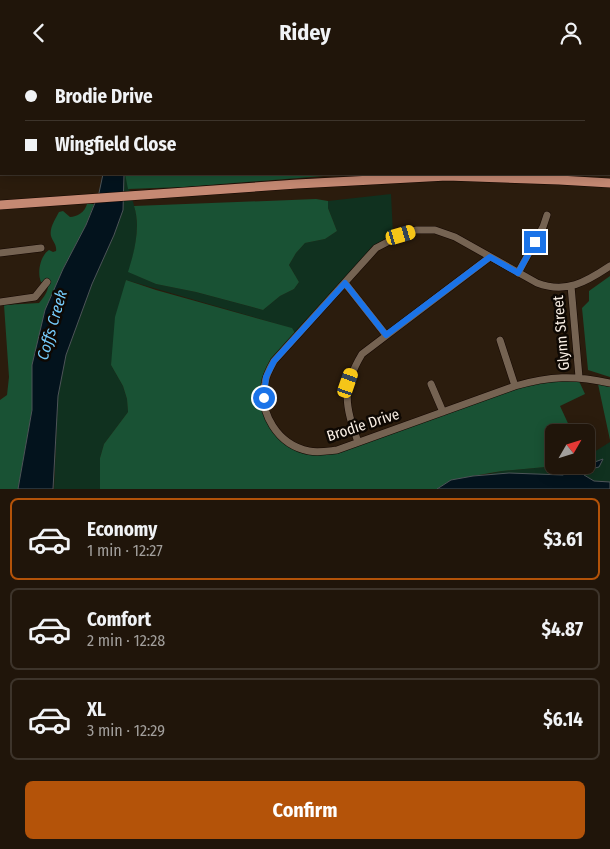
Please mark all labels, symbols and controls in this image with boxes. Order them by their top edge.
icon: back [25,19,53,47]
text: Ridey [279,19,331,46]
icon: person [557,19,585,47]
text: Brodie Drive [55,85,153,108]
text: Wingfield Close [55,133,176,156]
car [384,224,417,246]
route end [524,231,546,253]
water label: Coffs Creek [33,288,71,362]
street label: Glynn Street [549,295,573,371]
car [336,366,359,400]
route start [253,387,275,409]
street label: Brodie Drive [324,405,402,445]
north arrow [545,424,595,474]
map controls [545,424,595,474]
icon: car [27,517,72,562]
text: Economy [87,518,157,541]
text: $3.61 [543,528,583,551]
text: 1 min · 12:27 [87,541,163,560]
icon: car [27,607,72,652]
text: Comfort [87,608,151,631]
text: $4.87 [542,618,583,641]
text: 2 min · 12:28 [87,631,165,650]
icon: car [27,697,72,742]
text: XL [87,698,106,721]
text: $6.14 [543,708,583,731]
text: 3 min · 12:29 [87,721,165,740]
button: Confirm [25,781,585,839]

